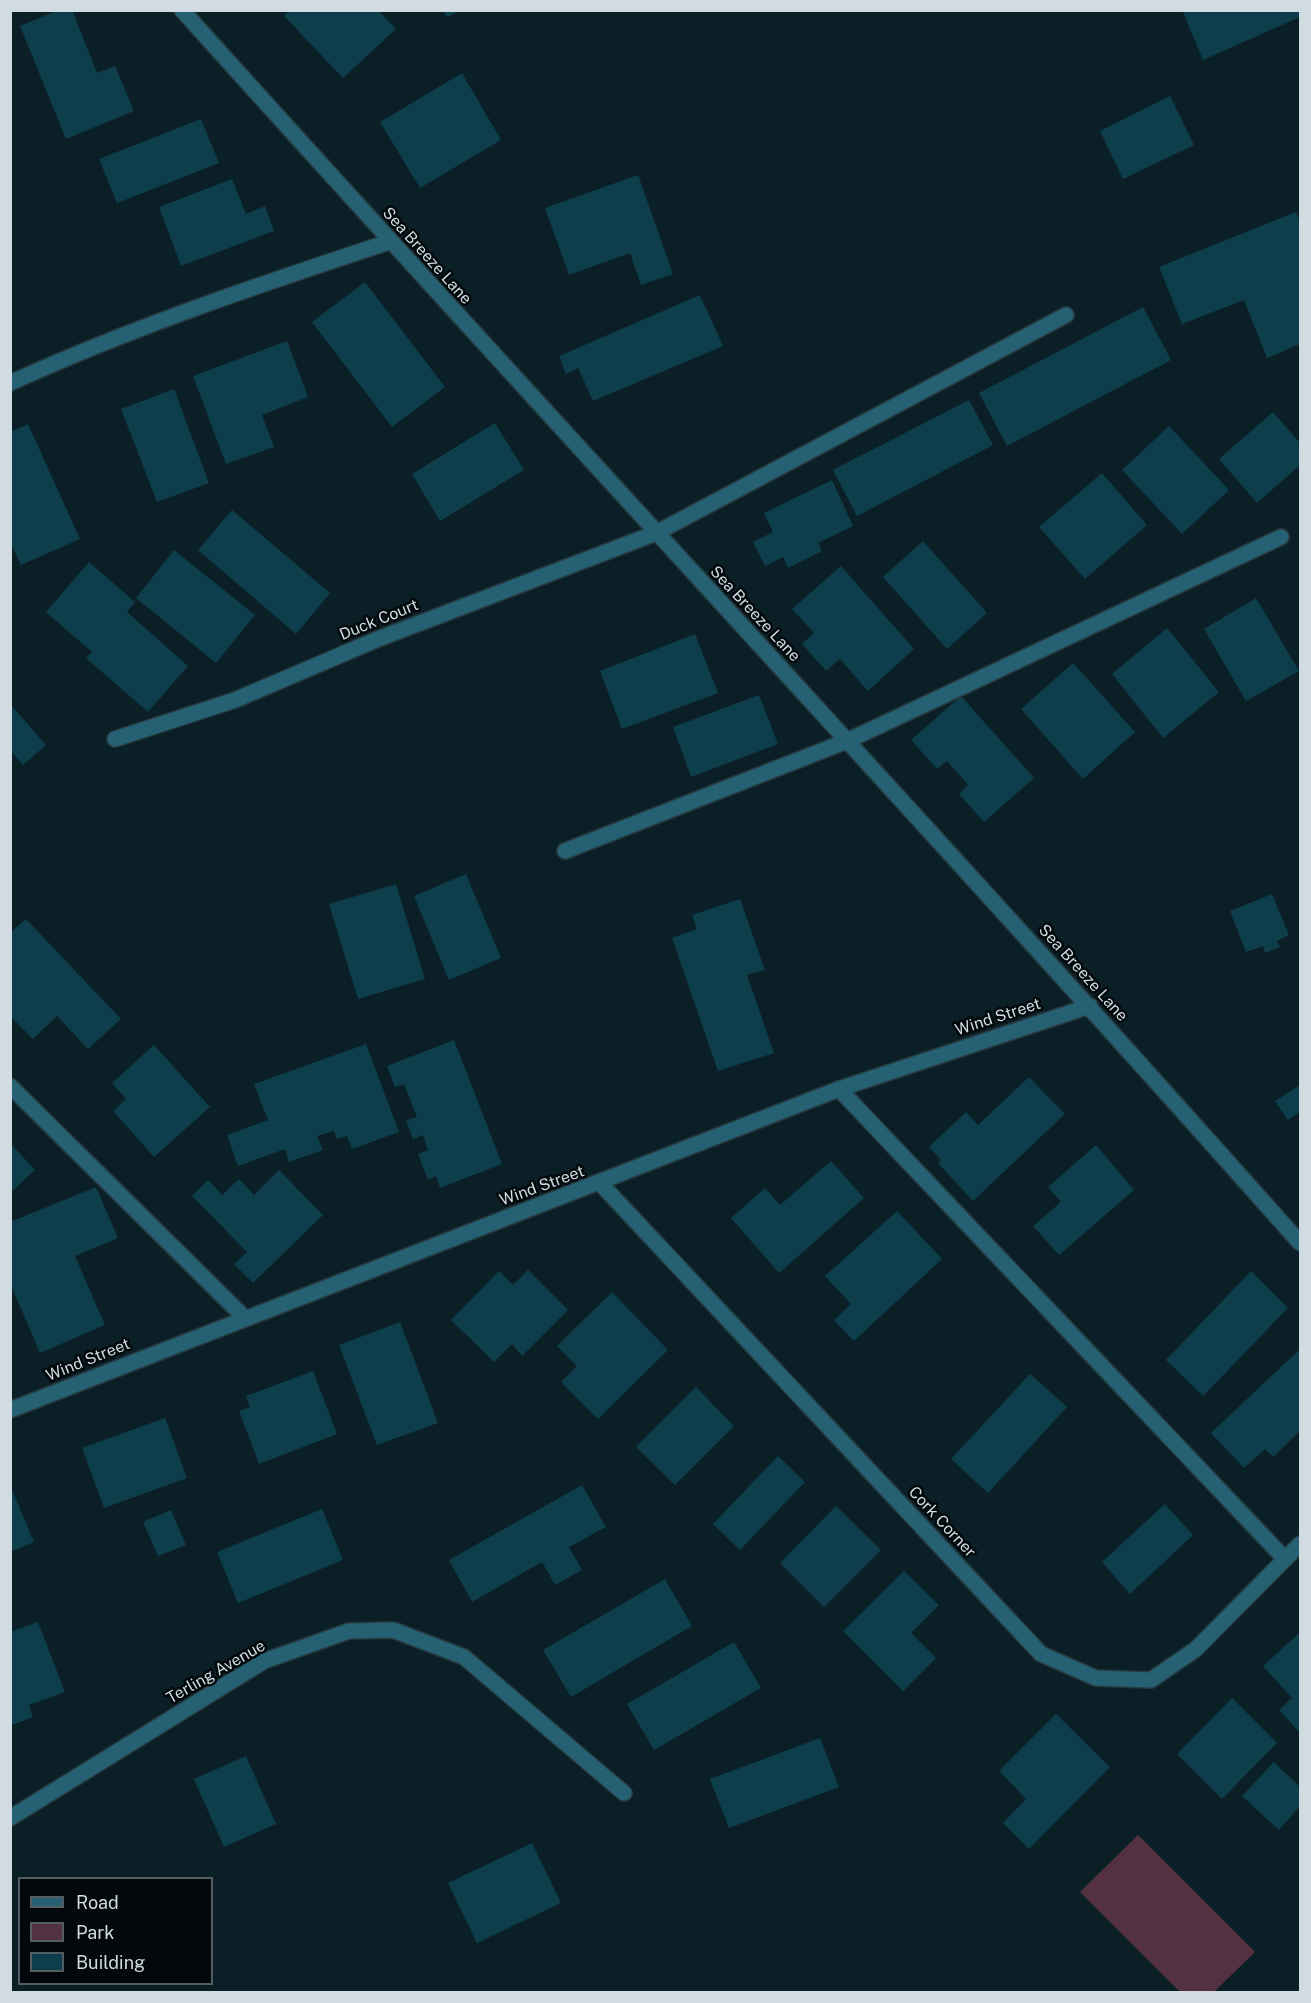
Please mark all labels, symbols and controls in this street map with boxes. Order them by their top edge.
street label: Sea Breeze Lane [378,204,476,308]
street label: Sea Breeze Lane [706,562,804,666]
street label: Duck Court [337,595,421,645]
street label: Sea Breeze Lane [1034,921,1132,1025]
street label: Wind Street [953,994,1043,1040]
street label: Wind Street [497,1162,587,1210]
street label: Wind Street [43,1334,133,1386]
street label: Cork Corner [904,1483,980,1561]
street label: Terling Avenue [163,1636,269,1708]
legend [18,1877,213,1985]
text: Road [76,1892,119,1913]
text: Park [76,1922,114,1943]
text: Building [76,1952,145,1973]

